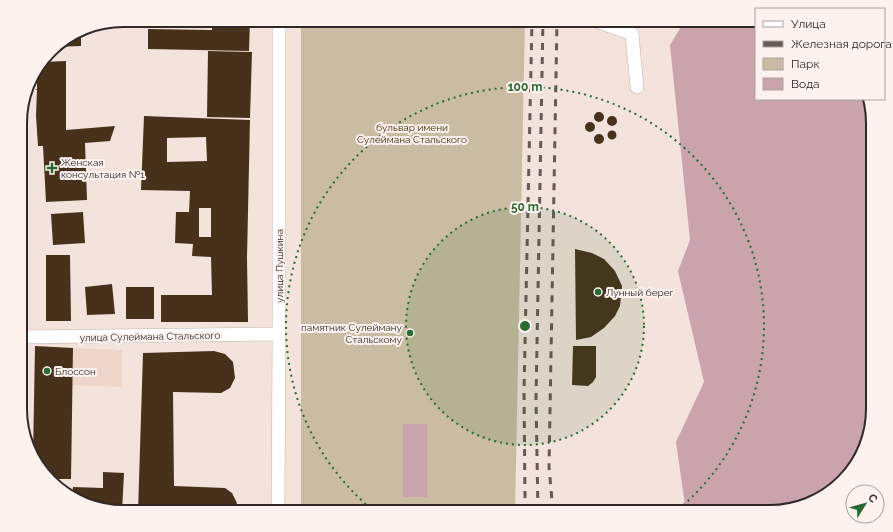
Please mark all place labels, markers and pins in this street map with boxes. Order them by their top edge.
place label: Женская консультация №1 [61,157,145,180]
marker: Женская консультация №1 [46,162,58,174]
marker: Лунный берег [593,287,603,297]
place label: Лунный берег [606,287,674,298]
centre of rings [518,319,532,333]
place label: памятник Сулейману Стальскому [301,322,403,345]
marker: памятник Сулейману Стальскому [405,328,415,338]
marker: Блоссон [42,366,52,376]
place label: Блоссон [55,366,96,377]

